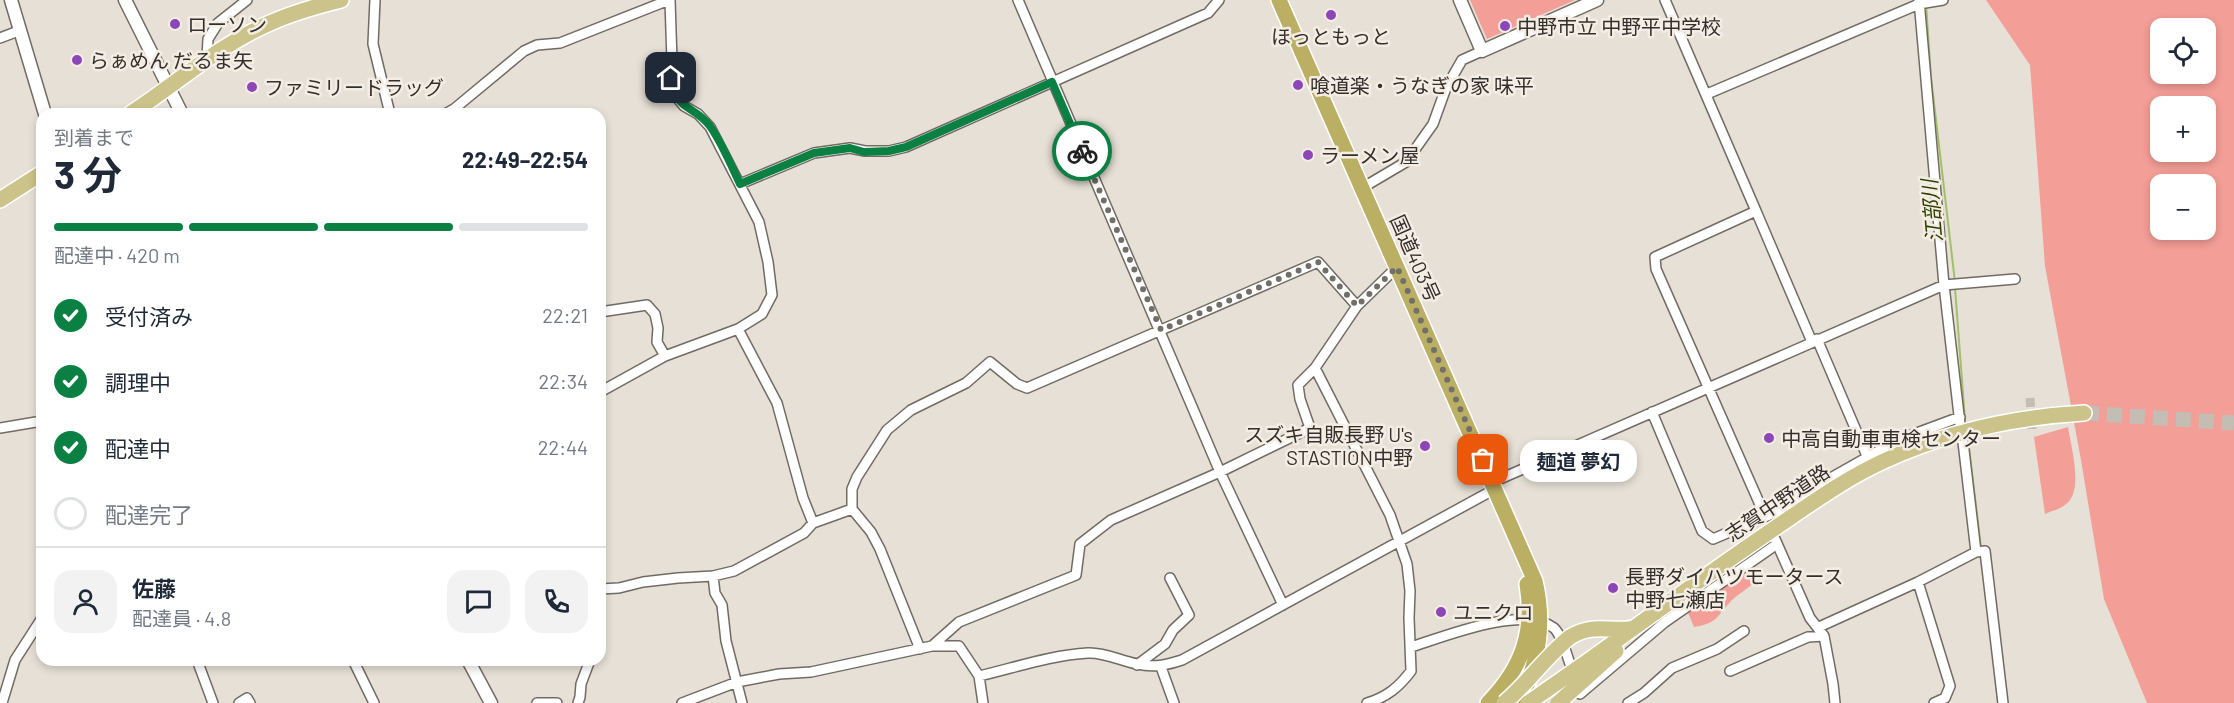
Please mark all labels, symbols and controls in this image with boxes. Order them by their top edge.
marker: ほっともっと [1324,8,1338,22]
place label: ローソン [187,12,267,36]
place label: 中野市立 中野平中学校 [1517,14,1721,38]
marker: ローソン [168,17,182,31]
map controls [2150,18,2216,240]
button: locate [2150,18,2216,84]
marker: 中野市立 中野平中学校 [1498,19,1512,33]
place label: ほっともっと [1271,24,1391,48]
place label: らぁめん だるま矢 [89,48,253,72]
pin [645,52,696,103]
marker: らぁめん だるま矢 [70,53,84,67]
icon: home [654,61,687,94]
place label: 喰道楽・うなぎの家 味平 [1310,73,1534,97]
place label: ファミリードラッグ [264,75,444,99]
marker: 喰道楽・うなぎの家 味平 [1291,78,1305,92]
marker: ファミリードラッグ [245,80,259,94]
button: + [2150,96,2216,162]
courier [1052,121,1112,181]
text: 到着まで [54,125,134,149]
icon: bike [1066,135,1099,168]
place label: ラーメン屋 [1320,143,1419,167]
text: 22:49–22:54 [462,146,588,172]
marker: ラーメン屋 [1301,148,1315,162]
text: 3 分 [54,150,122,197]
button: − [2150,174,2216,240]
water label: 江部川 [1916,177,1946,243]
street label: 国道403号 [1386,211,1446,305]
text: 配達中 · 420 m [54,243,180,267]
icon: check [54,299,87,332]
text: 受付済み [105,303,193,329]
text: 22:21 [542,303,588,327]
icon: check [54,365,87,398]
text: 調理中 [105,369,171,395]
text: 22:34 [538,369,588,393]
place label: スズキ自販長野 U's STASTION中野 [1244,422,1413,469]
place label: 中高自動車車検センター [1781,426,2001,450]
icon: check [54,431,87,464]
marker: 中高自動車車検センター [1762,431,1776,445]
pin [1457,434,1508,485]
text: 配達中 [105,435,171,461]
text: 22:44 [538,435,588,459]
marker: スズキ自販長野 U's STASTION中野 [1418,439,1432,453]
callout: 麺道 夢幻 [1519,439,1636,481]
icon: bag [1466,443,1499,476]
text: 麺道 夢幻 [1537,449,1621,473]
street label: 志賀中野道路 [1721,458,1833,546]
text: 配達完了 [105,501,193,527]
place label: 長野ダイハツモータース 中野七瀬店 [1625,564,1844,611]
button: person [54,570,117,633]
button: chat [447,570,510,633]
button: phone [525,570,588,633]
text: 佐藤 [132,575,176,601]
marker: 長野ダイハツモータース 中野七瀬店 [1606,581,1620,595]
place label: ユニクロ [1453,600,1533,624]
marker: ユニクロ [1434,605,1448,619]
text: 配達員 · 4.8 [132,606,231,630]

